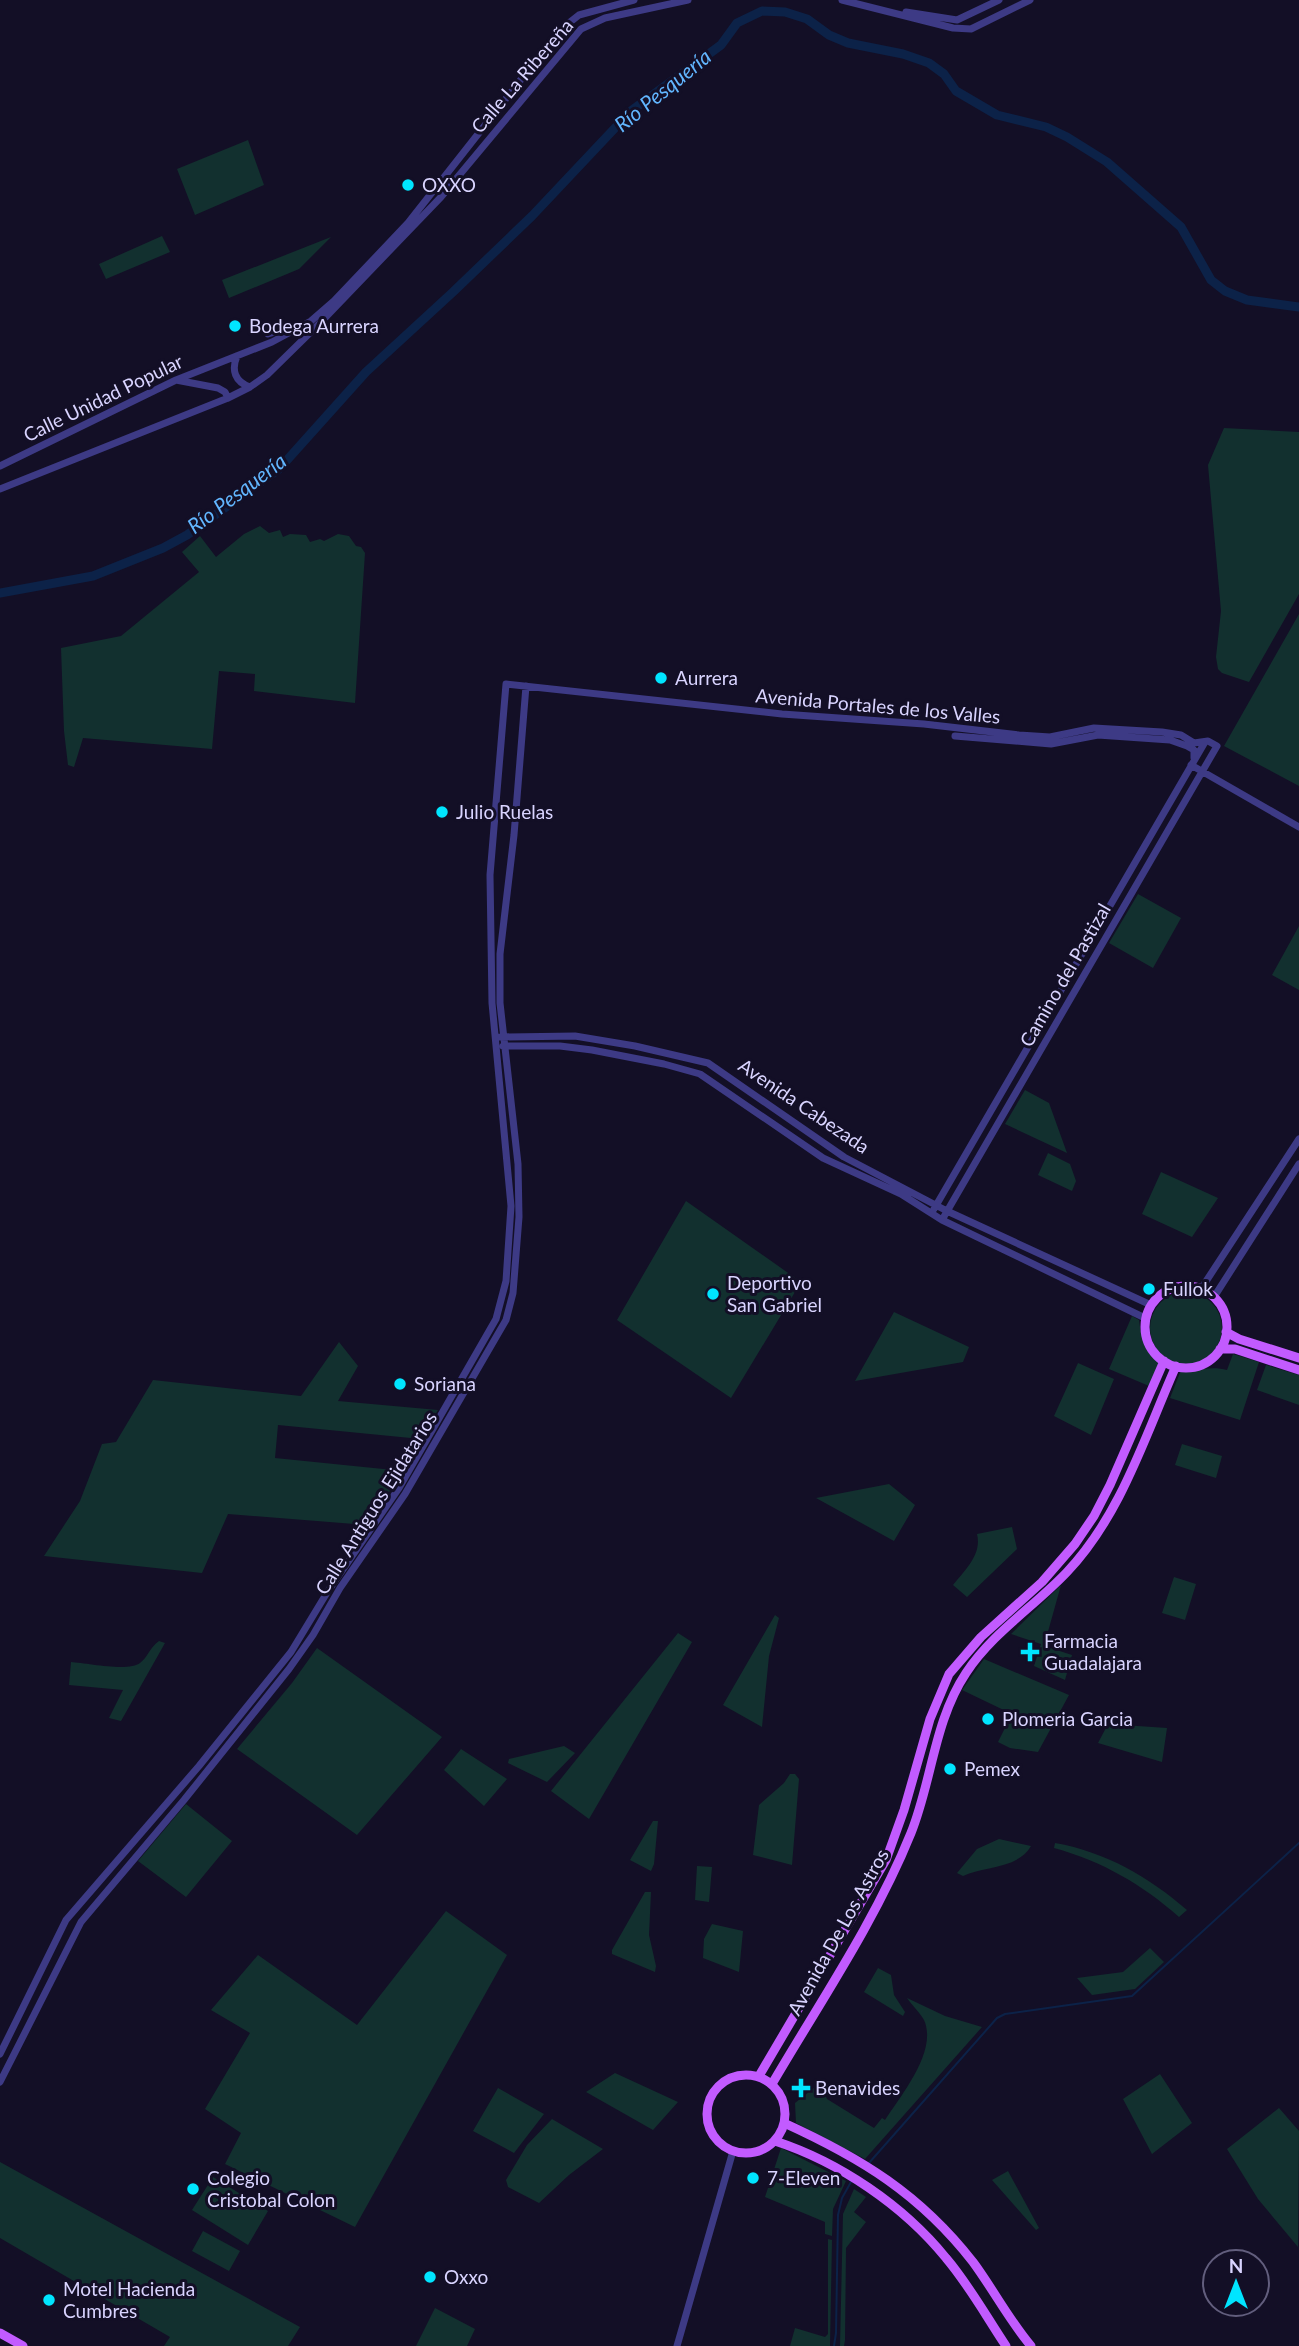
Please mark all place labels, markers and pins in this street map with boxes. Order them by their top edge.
place label: OXXO [422,173,476,196]
marker: OXXO [400,177,416,193]
place label: Bodega Aurrera [249,314,379,337]
marker: Bodega Aurrera [227,318,243,334]
place label: Aurrera [675,666,738,689]
marker: Aurrera [653,670,669,686]
place label: Julio Ruelas [456,800,553,823]
marker: Julio Ruelas [434,804,450,820]
place label: Deportivo San Gabriel [727,1271,822,1316]
place label: Fullok [1163,1277,1213,1300]
marker: Fullok [1141,1281,1157,1297]
marker: Deportivo San Gabriel [705,1286,721,1302]
place label: Soriana [414,1372,476,1395]
marker: Soriana [392,1376,408,1392]
place label: Farmacia Guadalajara [1044,1629,1142,1674]
marker: Farmacia Guadalajara [1022,1644,1038,1660]
place label: Plomeria Garcia [1002,1707,1133,1730]
marker: Plomeria Garcia [980,1711,996,1727]
place label: Pemex [964,1757,1020,1780]
marker: Pemex [942,1761,958,1777]
place label: Benavides [815,2076,900,2099]
marker: Benavides [793,2080,809,2096]
place label: Colegio Cristobal Colon [207,2166,335,2211]
place label: 7-Eleven [767,2166,840,2189]
marker: 7-Eleven [745,2170,761,2186]
marker: Colegio Cristobal Colon [185,2181,201,2197]
place label: Oxxo [444,2265,488,2288]
marker: Oxxo [422,2269,438,2285]
place label: Motel Hacienda Cumbres [63,2277,195,2322]
marker: Motel Hacienda Cumbres [41,2292,57,2308]

